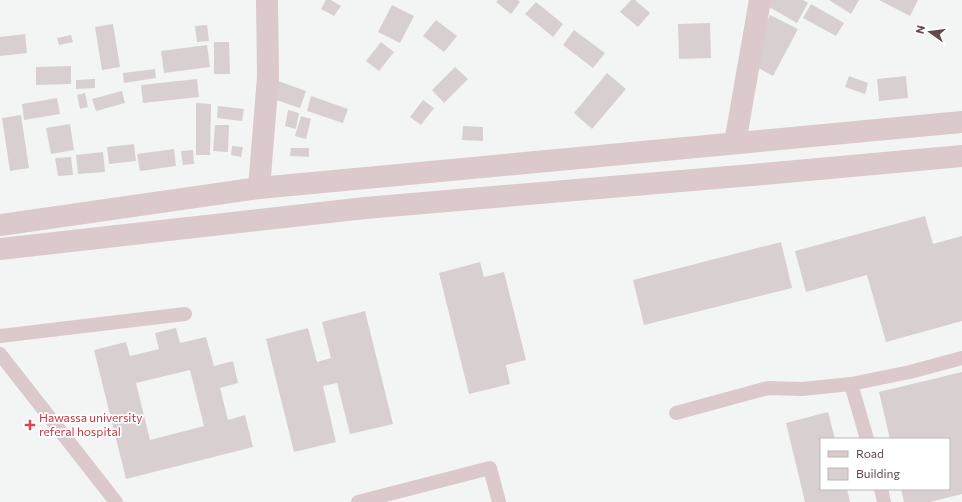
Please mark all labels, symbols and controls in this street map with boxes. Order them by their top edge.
north arrow [910,12,950,52]
text: N [913,24,927,35]
place label: Hawassa university referal hospital [39,410,143,438]
marker: Hawassa university referal hospital [24,419,36,431]
legend [820,438,950,490]
text: Road [856,446,884,460]
text: Building [856,466,900,480]

